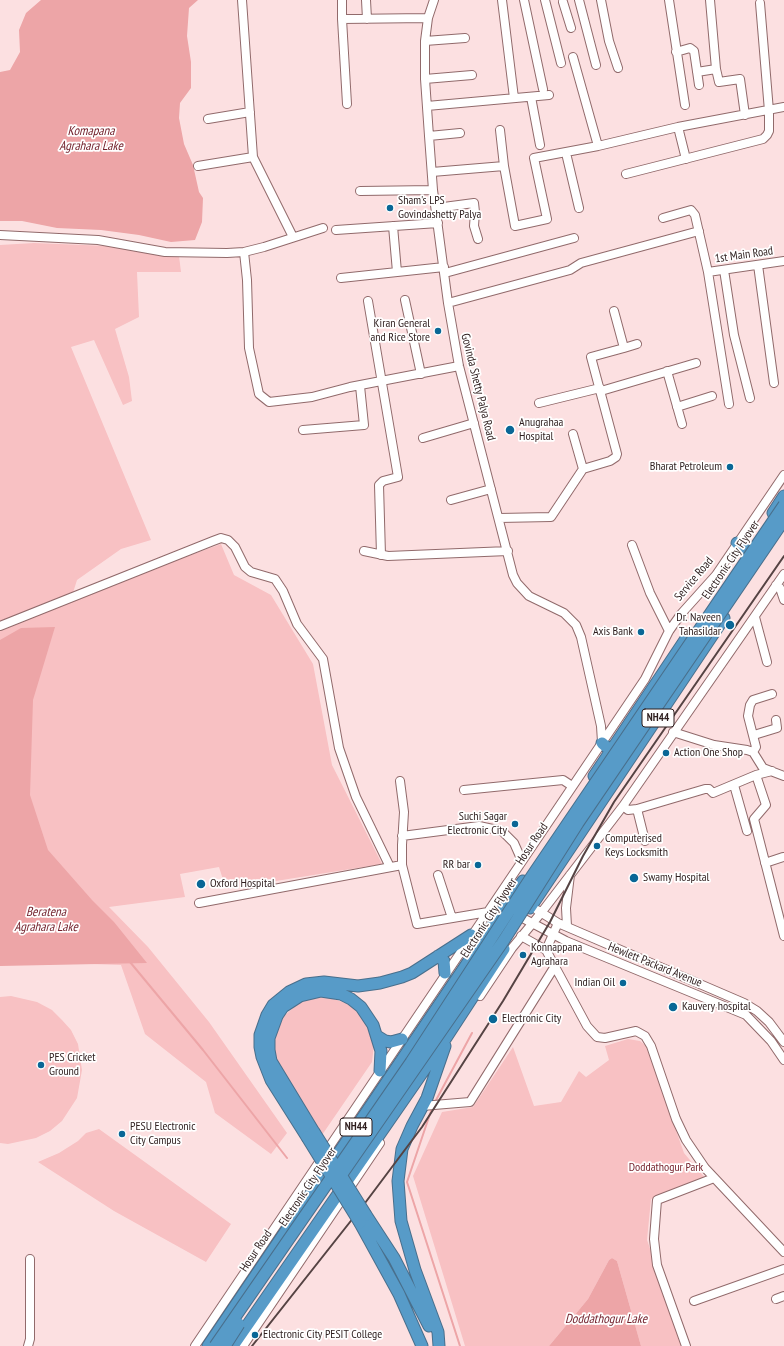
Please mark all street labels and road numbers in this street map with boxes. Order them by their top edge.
street label: 1st Main Road [714,244,774,266]
street label: Govinda Shetty Palya Road [458,332,498,442]
street label: Electronic City Flyover [699,518,763,602]
street label: Service Road [672,554,716,604]
road number: NH44 [642,709,674,727]
street label: Hosur Road [513,820,551,868]
street label: Electronic City Flyover [458,875,520,961]
street label: Hewlett Packard Avenue [606,940,704,990]
road number: NH44 [340,1118,372,1136]
street label: Electronic City Flyover [276,1145,340,1229]
street label: Hosur Road [237,1227,275,1275]

